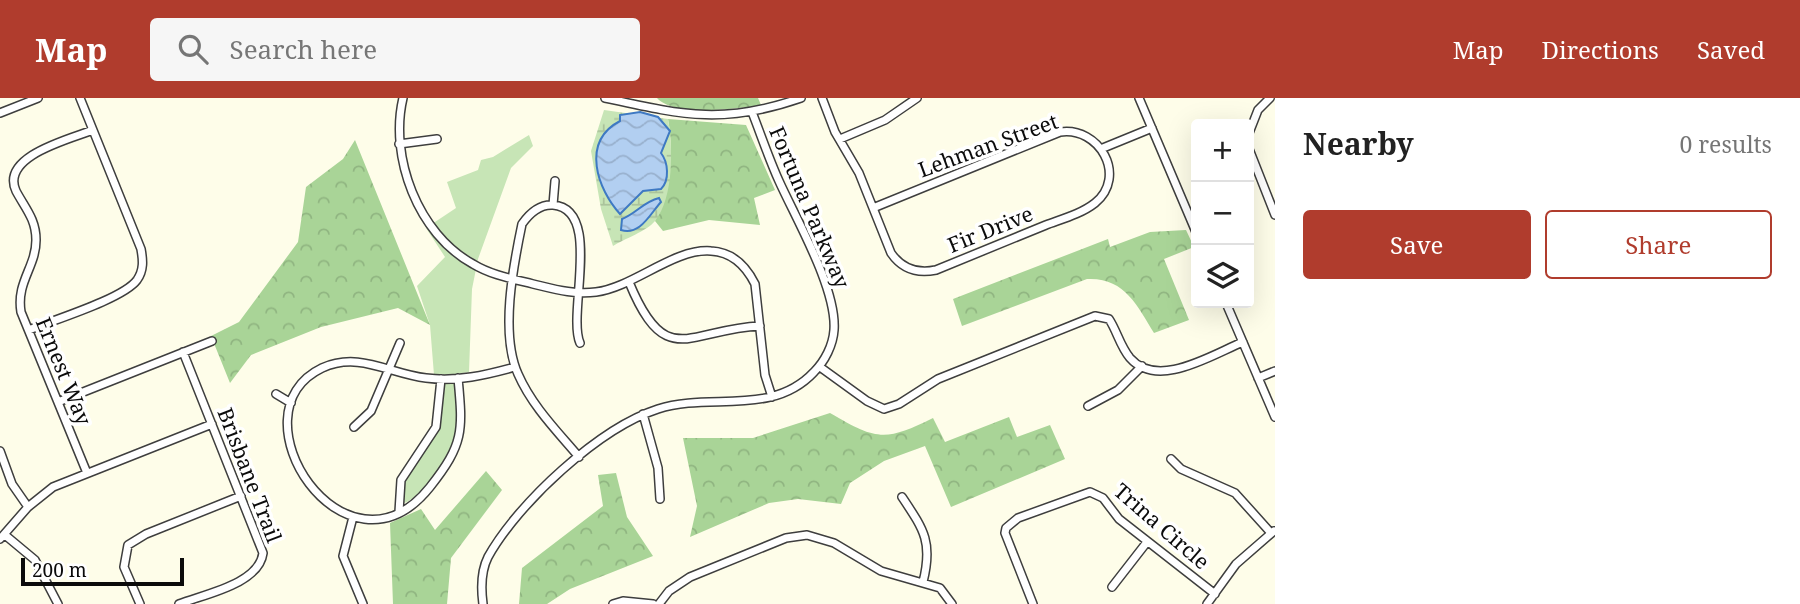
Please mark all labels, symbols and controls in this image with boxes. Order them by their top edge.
search box [150,18,640,81]
text: Map [35,27,108,72]
icon: search [174,30,212,68]
text: Search here [230,31,377,67]
text: Map [1453,33,1504,66]
text: Directions [1542,33,1659,66]
text: Saved [1697,33,1765,66]
street label: Lehman Street [914,107,1062,183]
map controls [1191,119,1254,308]
button: + [1191,119,1254,182]
street label: Fortuna Parkway [763,122,857,292]
text: Nearby [1303,123,1414,164]
text: 0 results [1679,128,1772,160]
button: − [1191,182,1254,245]
street label: Fir Drive [943,199,1037,259]
button: Save [1303,210,1531,279]
button: Share [1545,210,1772,279]
button: layers [1191,245,1254,308]
street label: Ernest Way [30,313,98,429]
street label: Brisbane Trail [211,404,289,547]
street label: Trina Circle [1108,477,1216,575]
scale bar [21,555,184,587]
text: 200 m [32,557,87,583]

